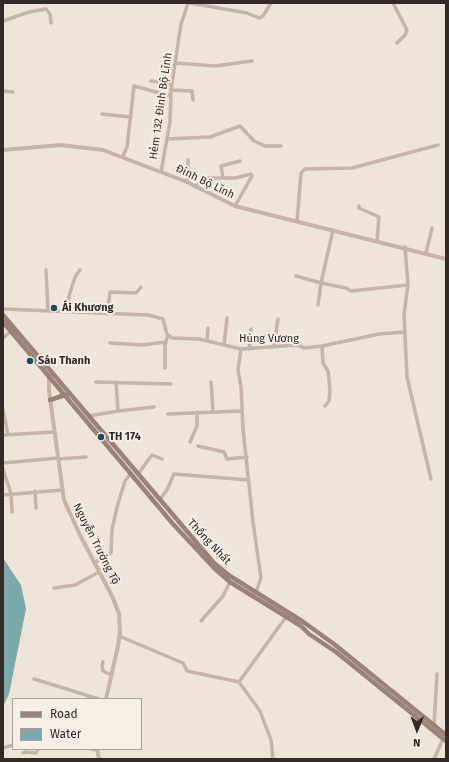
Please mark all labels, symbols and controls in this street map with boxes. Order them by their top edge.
street label: Hẻm 132 Đinh Bộ Lĩnh [147,52,175,160]
street label: Đinh Bộ Lĩnh [174,162,236,202]
place label: Ái Khương [62,301,114,315]
marker: Ái Khương [49,303,59,313]
street label: Hùng Vương [239,332,299,346]
place label: Sáu Thanh [38,354,90,368]
marker: Sáu Thanh [25,356,35,366]
place label: TH 174 [109,430,141,444]
marker: TH 174 [96,432,106,442]
street label: Nguyễn Trường Tộ [70,501,122,587]
street label: Thống Nhất [185,516,233,568]
legend [12,698,142,750]
text: Road [50,707,78,721]
north arrow [397,710,437,750]
text: Water [50,727,81,741]
text: N [413,736,421,749]

